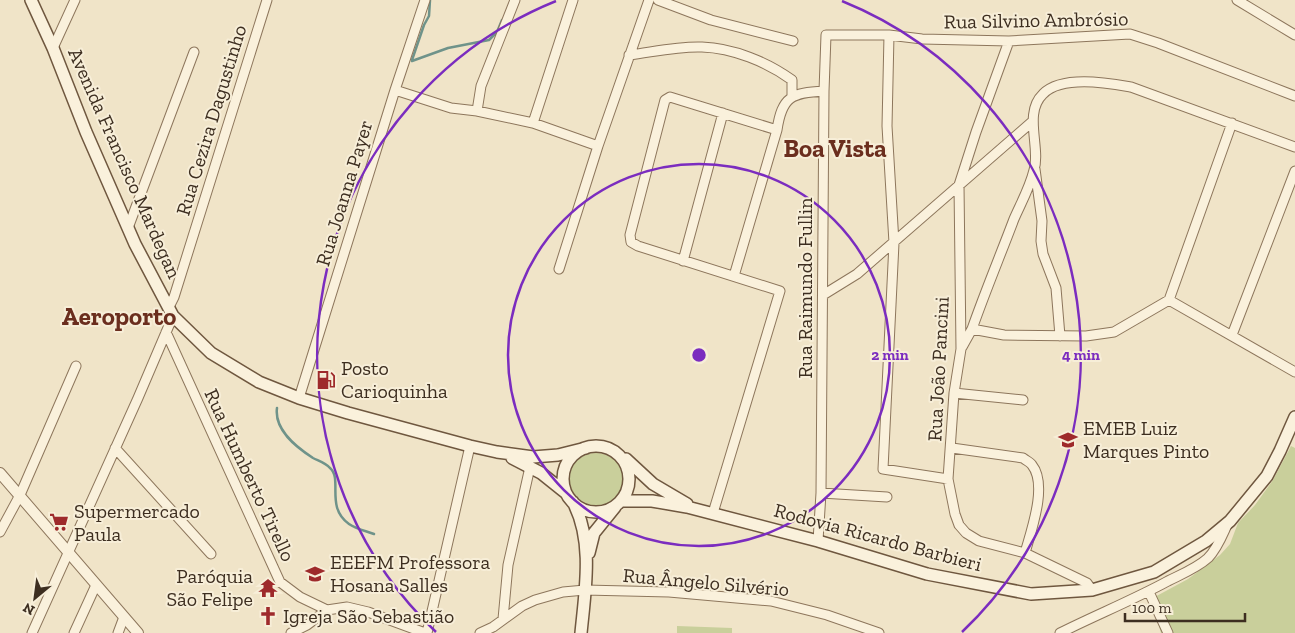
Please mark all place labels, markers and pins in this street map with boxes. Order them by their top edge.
centre of rings [690,346,708,364]
place label: Posto Carioquinha [341,356,448,403]
fuel station icon: Posto Carioquinha [315,369,337,391]
place label: EMEB Luiz Marques Pinto [1083,416,1209,463]
school or university icon: EMEB Luiz Marques Pinto [1057,429,1079,451]
place label: Supermercado Paula [74,499,200,546]
supermarket icon: Supermercado Paula [48,511,70,533]
place label: EEEFM Professora Hosana Salles [330,550,491,597]
school or university icon: EEEFM Professora Hosana Salles [304,563,326,585]
place label: Paróquia São Felipe [166,564,253,611]
temple icon: Paróquia São Felipe [257,577,279,599]
place label: Igreja São Sebastião [283,604,454,628]
church icon: Igreja São Sebastião [257,605,279,627]

